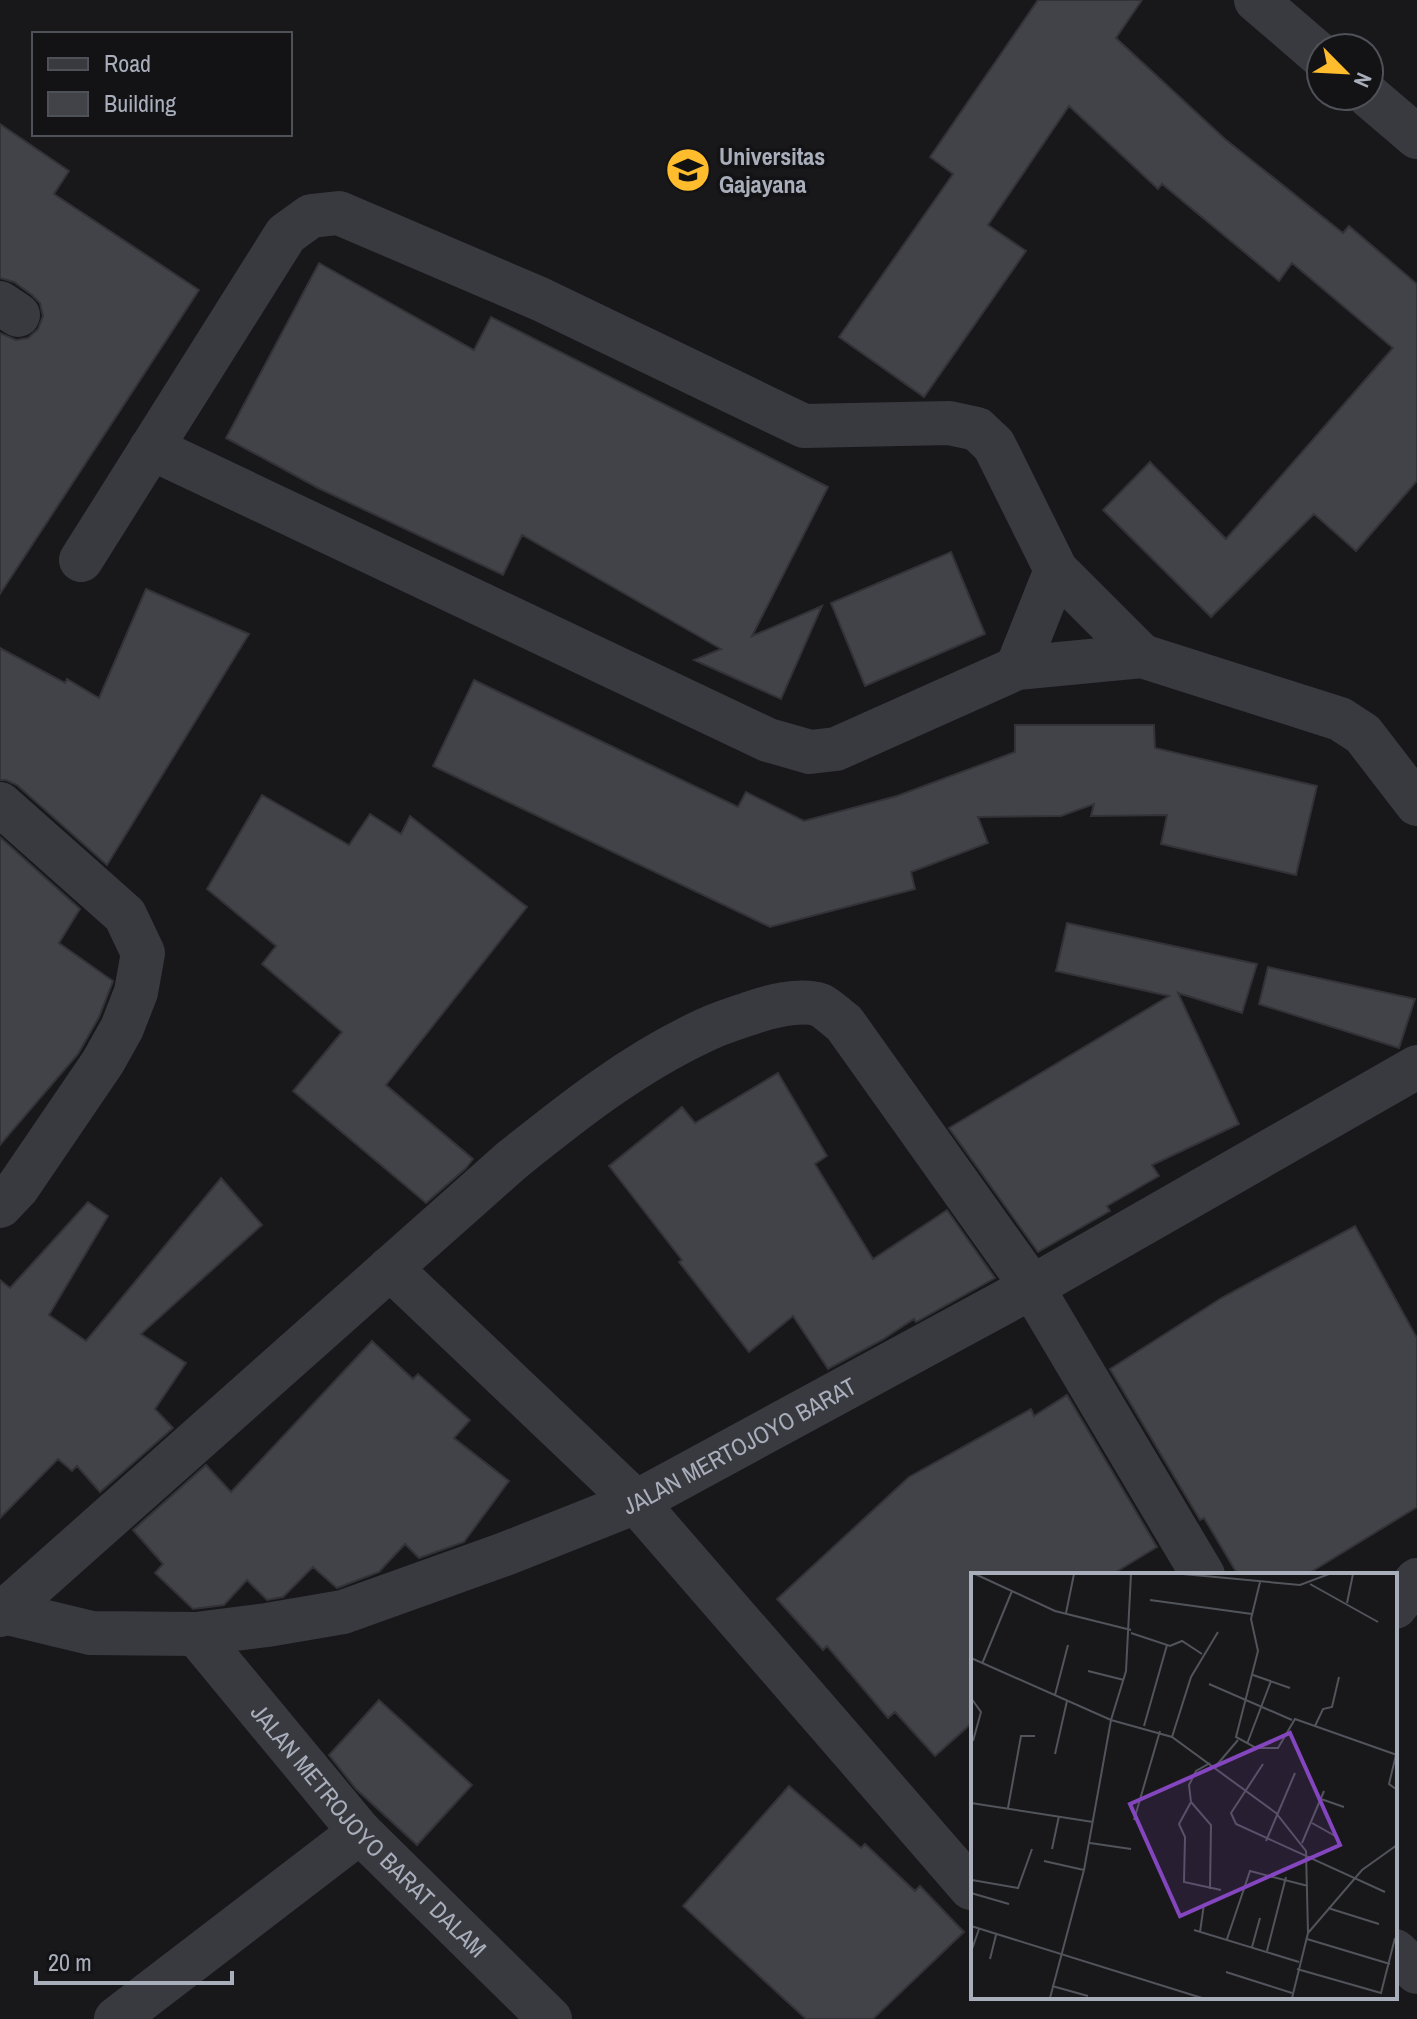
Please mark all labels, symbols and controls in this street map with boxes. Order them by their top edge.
legend [32,32,292,136]
north arrow [1305,32,1385,112]
text: Road [104,47,151,79]
text: N [1347,68,1380,92]
text: Building [104,87,176,119]
place label: Universitas Gajayana [719,140,825,200]
school or university icon: Universitas Gajayana [664,146,712,194]
street label: JALAN MERTOJOYO BARAT [618,1370,862,1522]
inset map [971,1573,1397,1999]
street label: JALAN METROJOYO BARAT DALAM [244,1697,494,1964]
scale bar [36,1935,232,1985]
text: 20 m [48,1946,92,1978]

